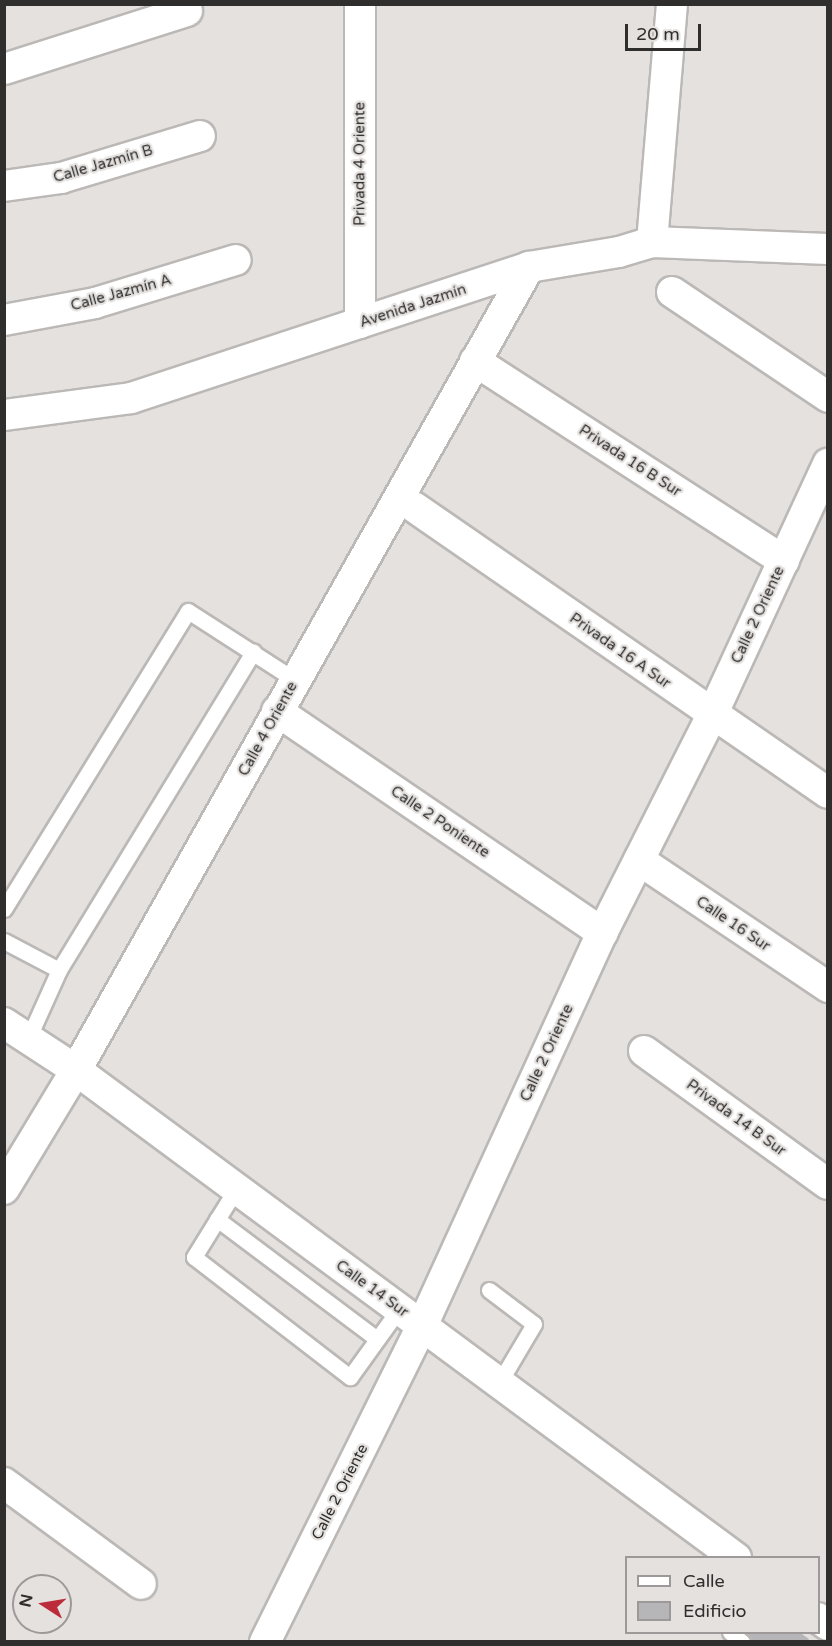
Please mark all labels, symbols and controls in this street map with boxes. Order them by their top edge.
scale bar [628,12,704,50]
text: 20 m [636,23,680,45]
street label: Privada 4 Oriente [351,102,369,226]
street label: Calle Jazmín B [51,141,155,187]
street label: Calle Jazmín A [69,271,173,315]
street label: Avenida Jazmín [357,280,469,332]
street label: Privada 16 B Sur [575,421,685,501]
street label: Calle 2 Oriente [728,564,788,666]
street label: Privada 16 A Sur [566,609,674,693]
street label: Calle 4 Oriente [235,679,301,779]
street label: Calle 2 Poniente [387,782,493,862]
street label: Calle 16 Sur [693,893,773,955]
street label: Calle 2 Oriente [517,1002,577,1104]
street label: Privada 14 B Sur [683,1076,789,1160]
street label: Calle 14 Sur [332,1257,412,1321]
street label: Calle 2 Oriente [308,1441,372,1543]
legend [625,1556,820,1634]
text: Calle [683,1570,725,1592]
north arrow [12,1574,72,1634]
text: N [15,1592,37,1609]
text: Edificio [683,1600,747,1622]

